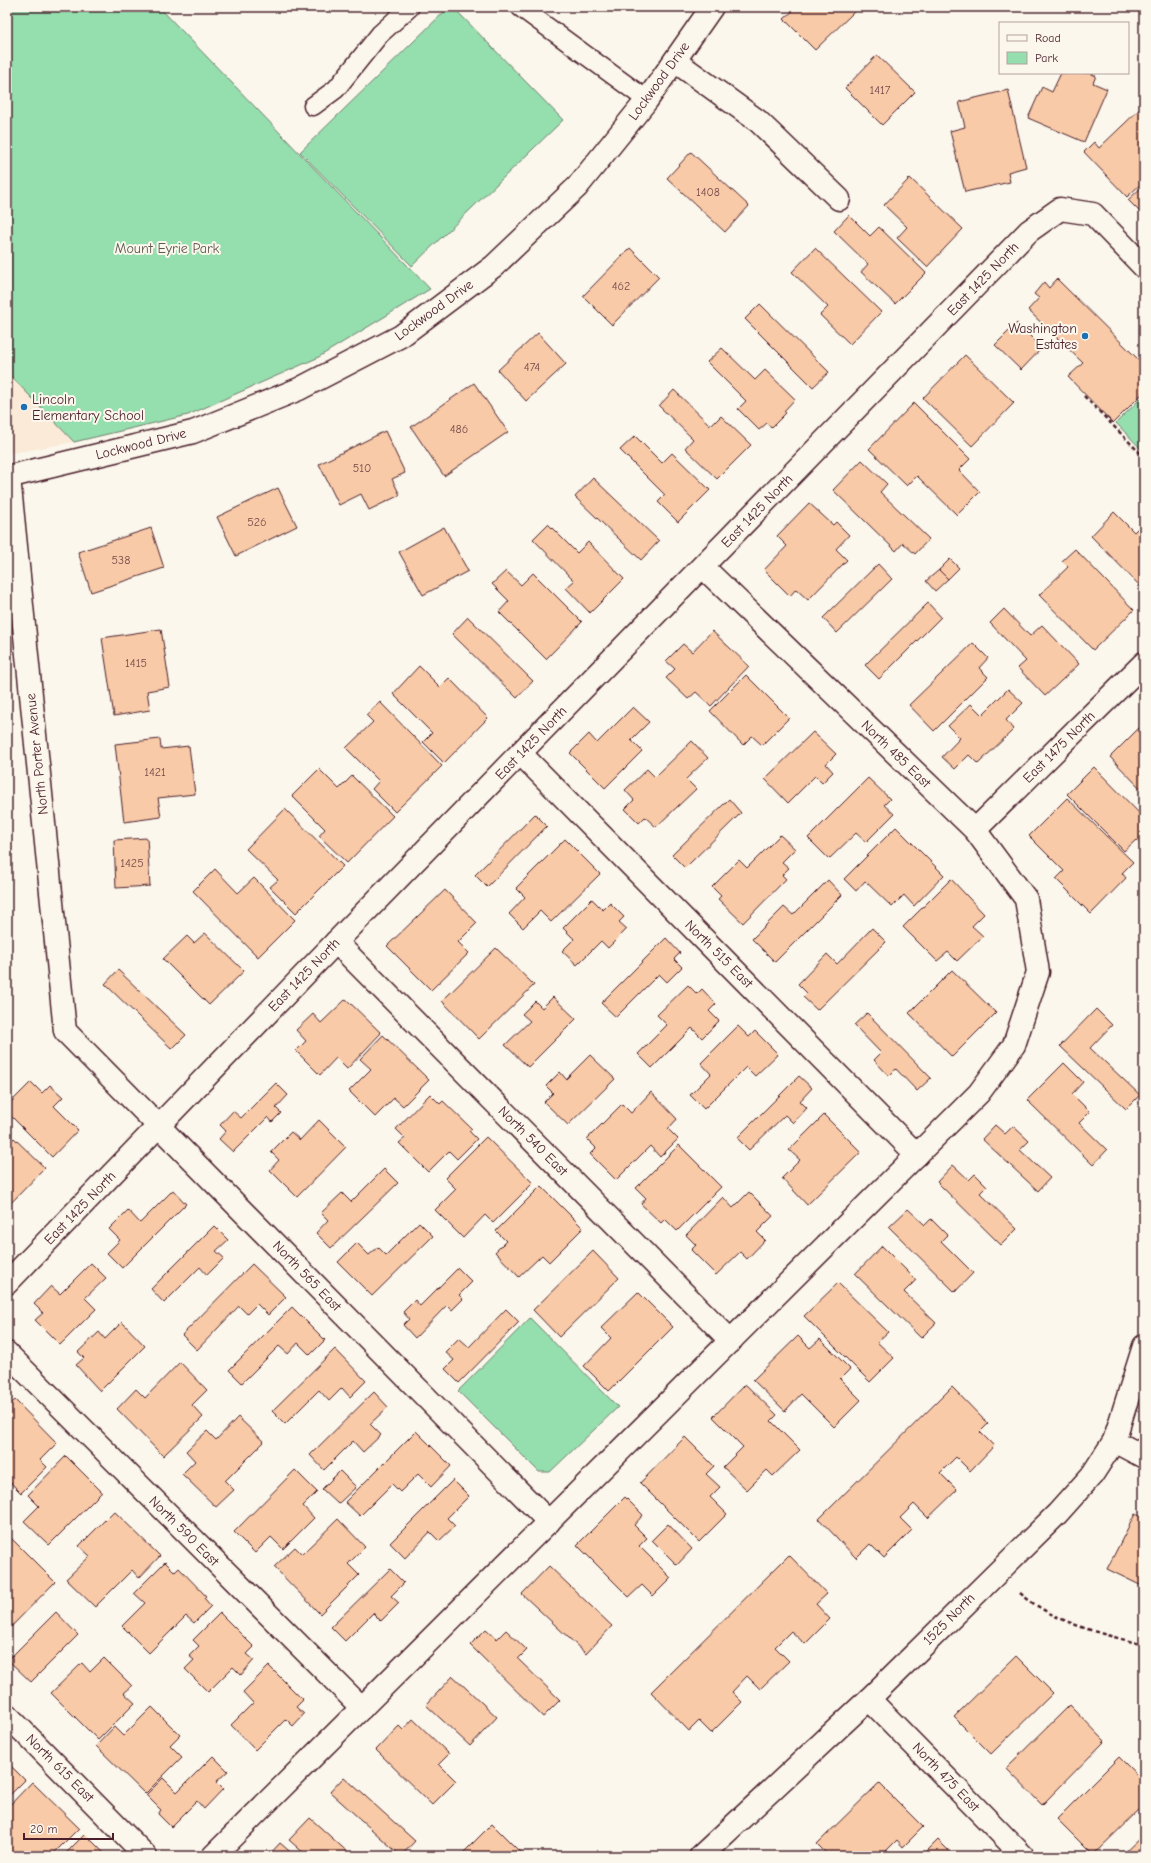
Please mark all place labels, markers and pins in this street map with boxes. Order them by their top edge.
place label: Washington Estates [1008,320,1077,353]
marker: Washington Estates [1080,331,1090,341]
place label: Lincoln Elementary School [32,391,144,424]
marker: Lincoln Elementary School [19,402,29,412]

